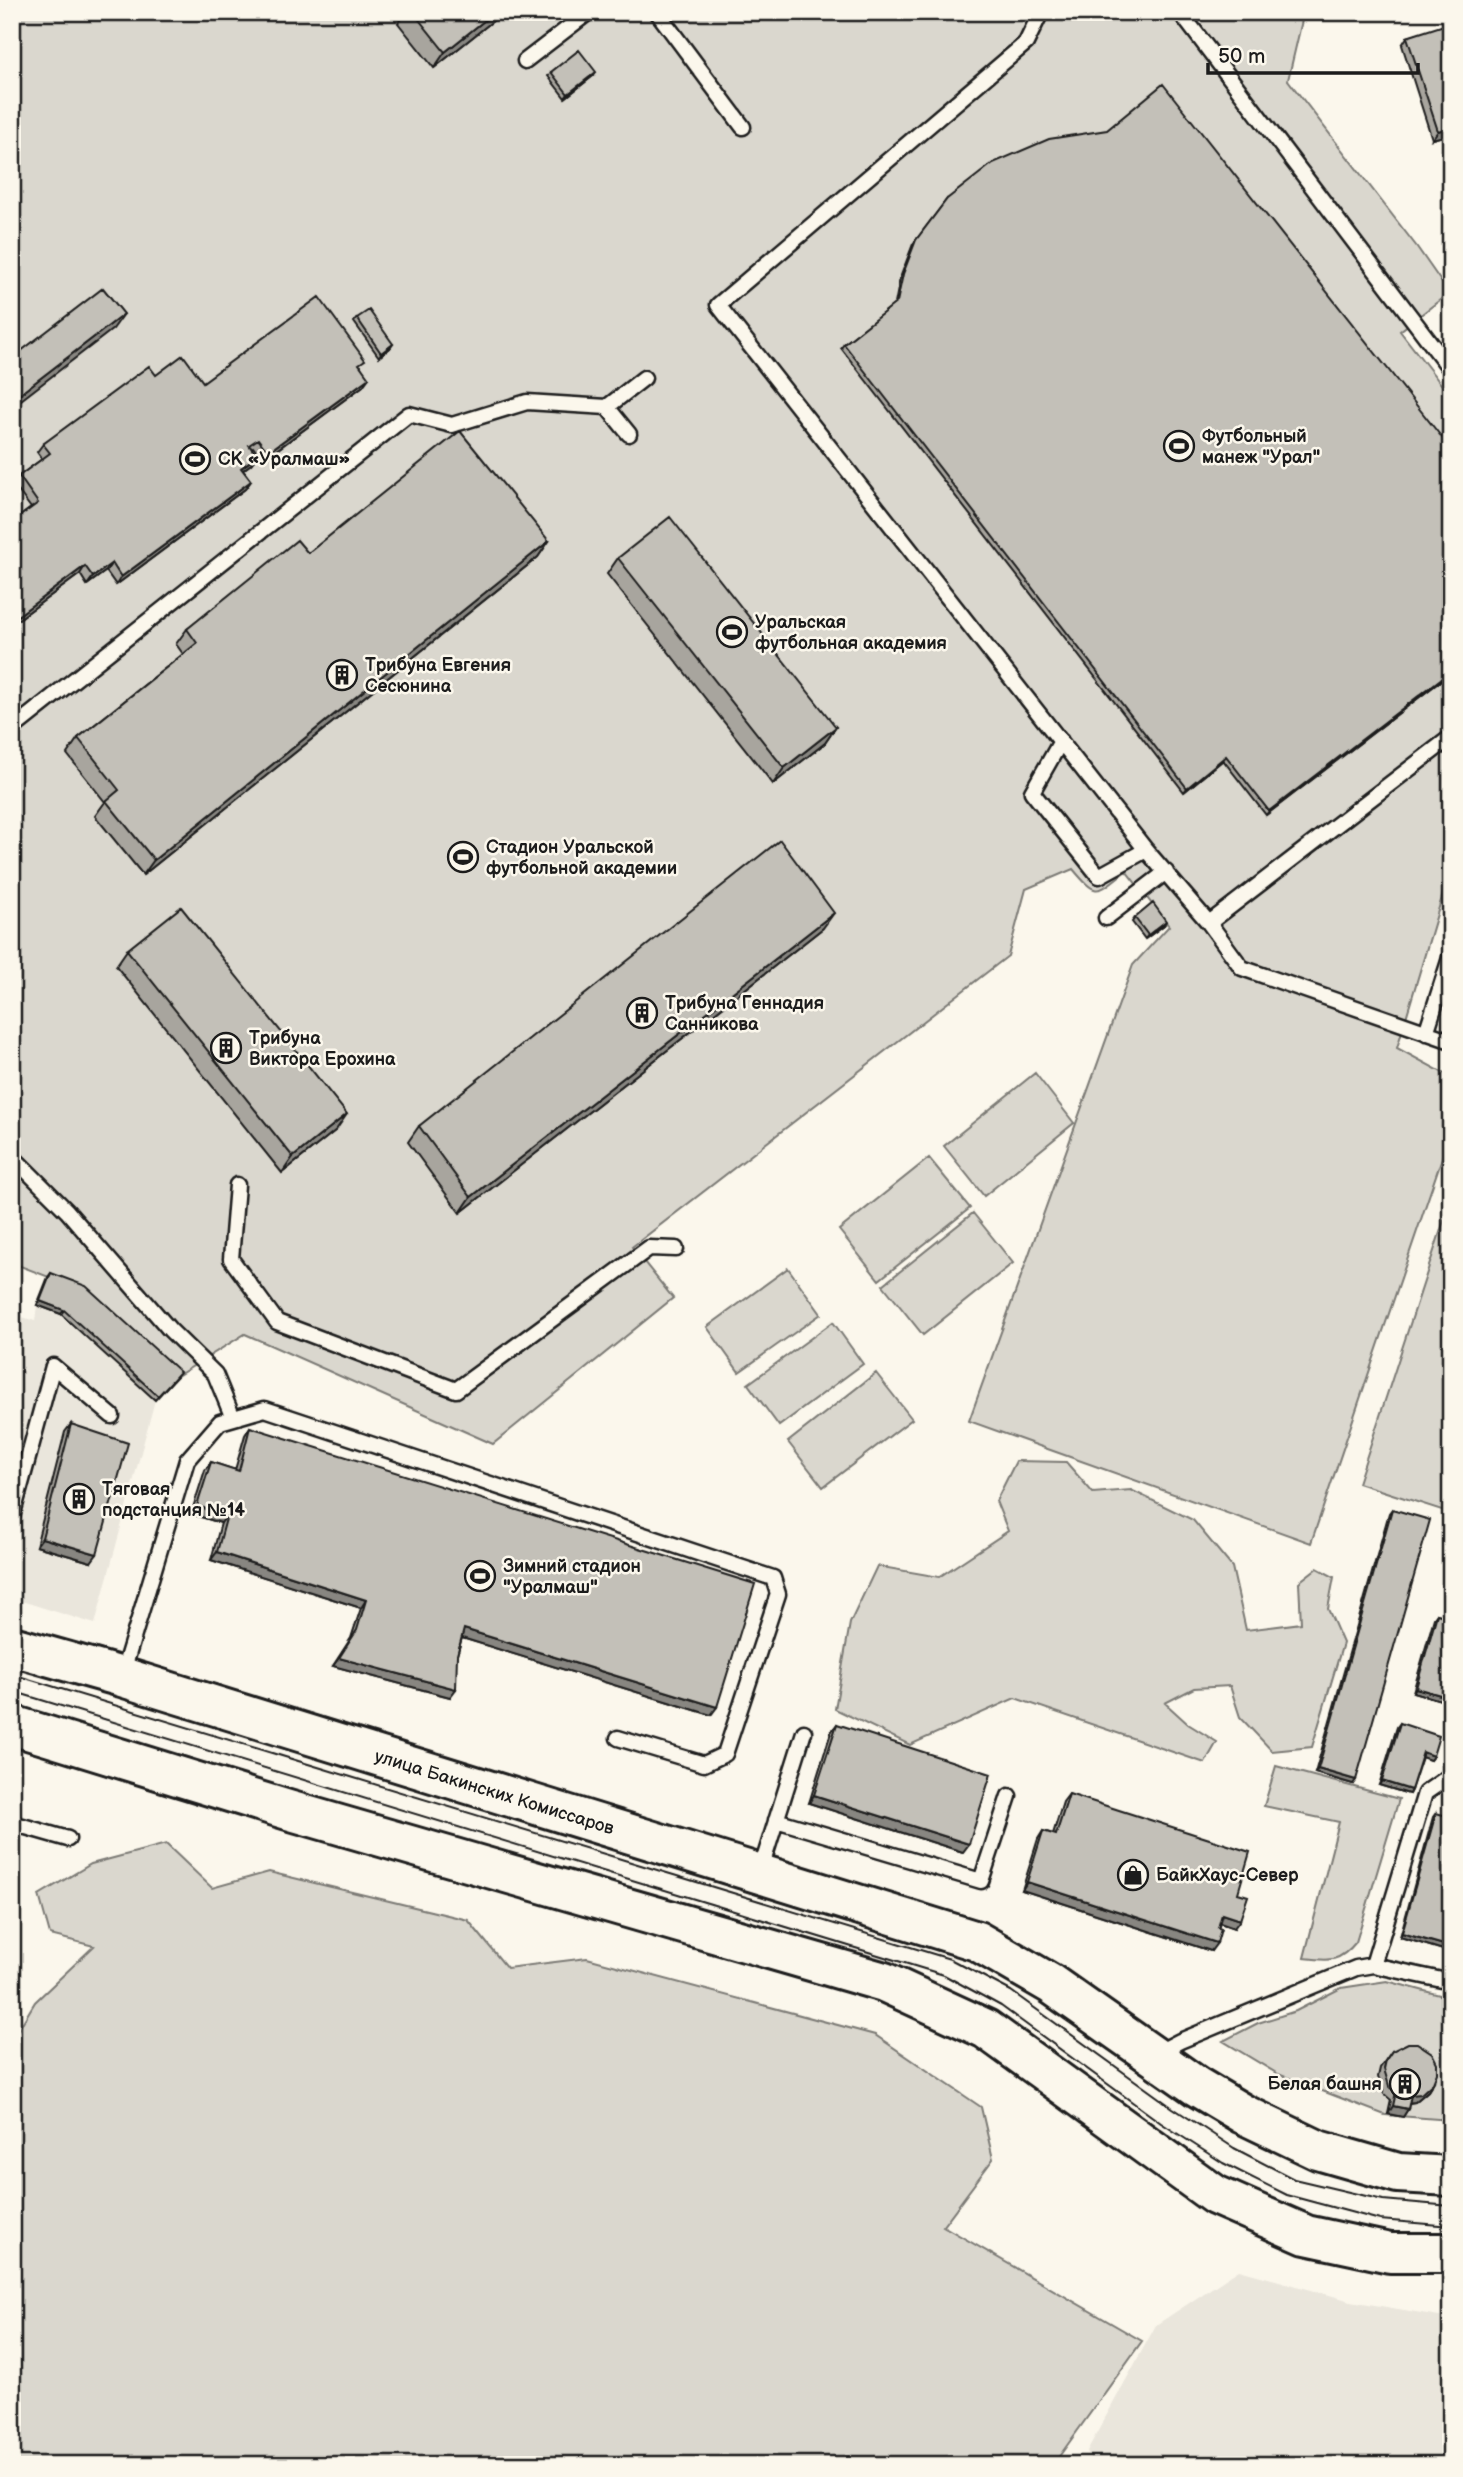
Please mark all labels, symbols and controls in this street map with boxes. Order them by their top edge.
scale bar [1208,32,1418,76]
text: 50 m [1218,44,1265,69]
place label: Футбольный манеж "Урал" [1202,426,1320,468]
sports icon: Футбольный манеж "Урал" [1162,429,1196,463]
sports icon: СК «Уралмаш» [178,442,212,476]
place label: СК «Уралмаш» [218,449,350,470]
place label: Уральская футбольная академия [755,612,947,654]
sports icon: Уральская футбольная академия [715,615,749,649]
place label: Трибуна Евгения Сесюнина [365,655,511,697]
building icon: Трибуна Евгения Сесюнина [325,658,359,692]
place label: Стадион Уральской футбольной академии [486,837,677,879]
sports icon: Стадион Уральской футбольной академии [446,840,480,874]
place label: Трибуна Геннадия Санникова [665,993,824,1035]
building icon: Трибуна Геннадия Санникова [625,996,659,1030]
place label: Трибуна Виктора Ерохина [249,1028,396,1070]
building icon: Трибуна Виктора Ерохина [209,1031,243,1065]
place label: Тяговая подстанция №14 [102,1479,246,1521]
building icon: Тяговая подстанция №14 [62,1482,96,1516]
place label: Зимний стадион "Уралмаш" [503,1556,641,1598]
sports icon: Зимний стадион "Уралмаш" [463,1559,497,1593]
street label: улица Бакинских Комиссаров [372,1746,617,1839]
shop icon: БайкХаус-Север [1116,1858,1150,1892]
place label: БайкХаус-Север [1156,1865,1299,1886]
building icon: Белая башня [1388,2067,1422,2101]
place label: Белая башня [1267,2074,1382,2095]

